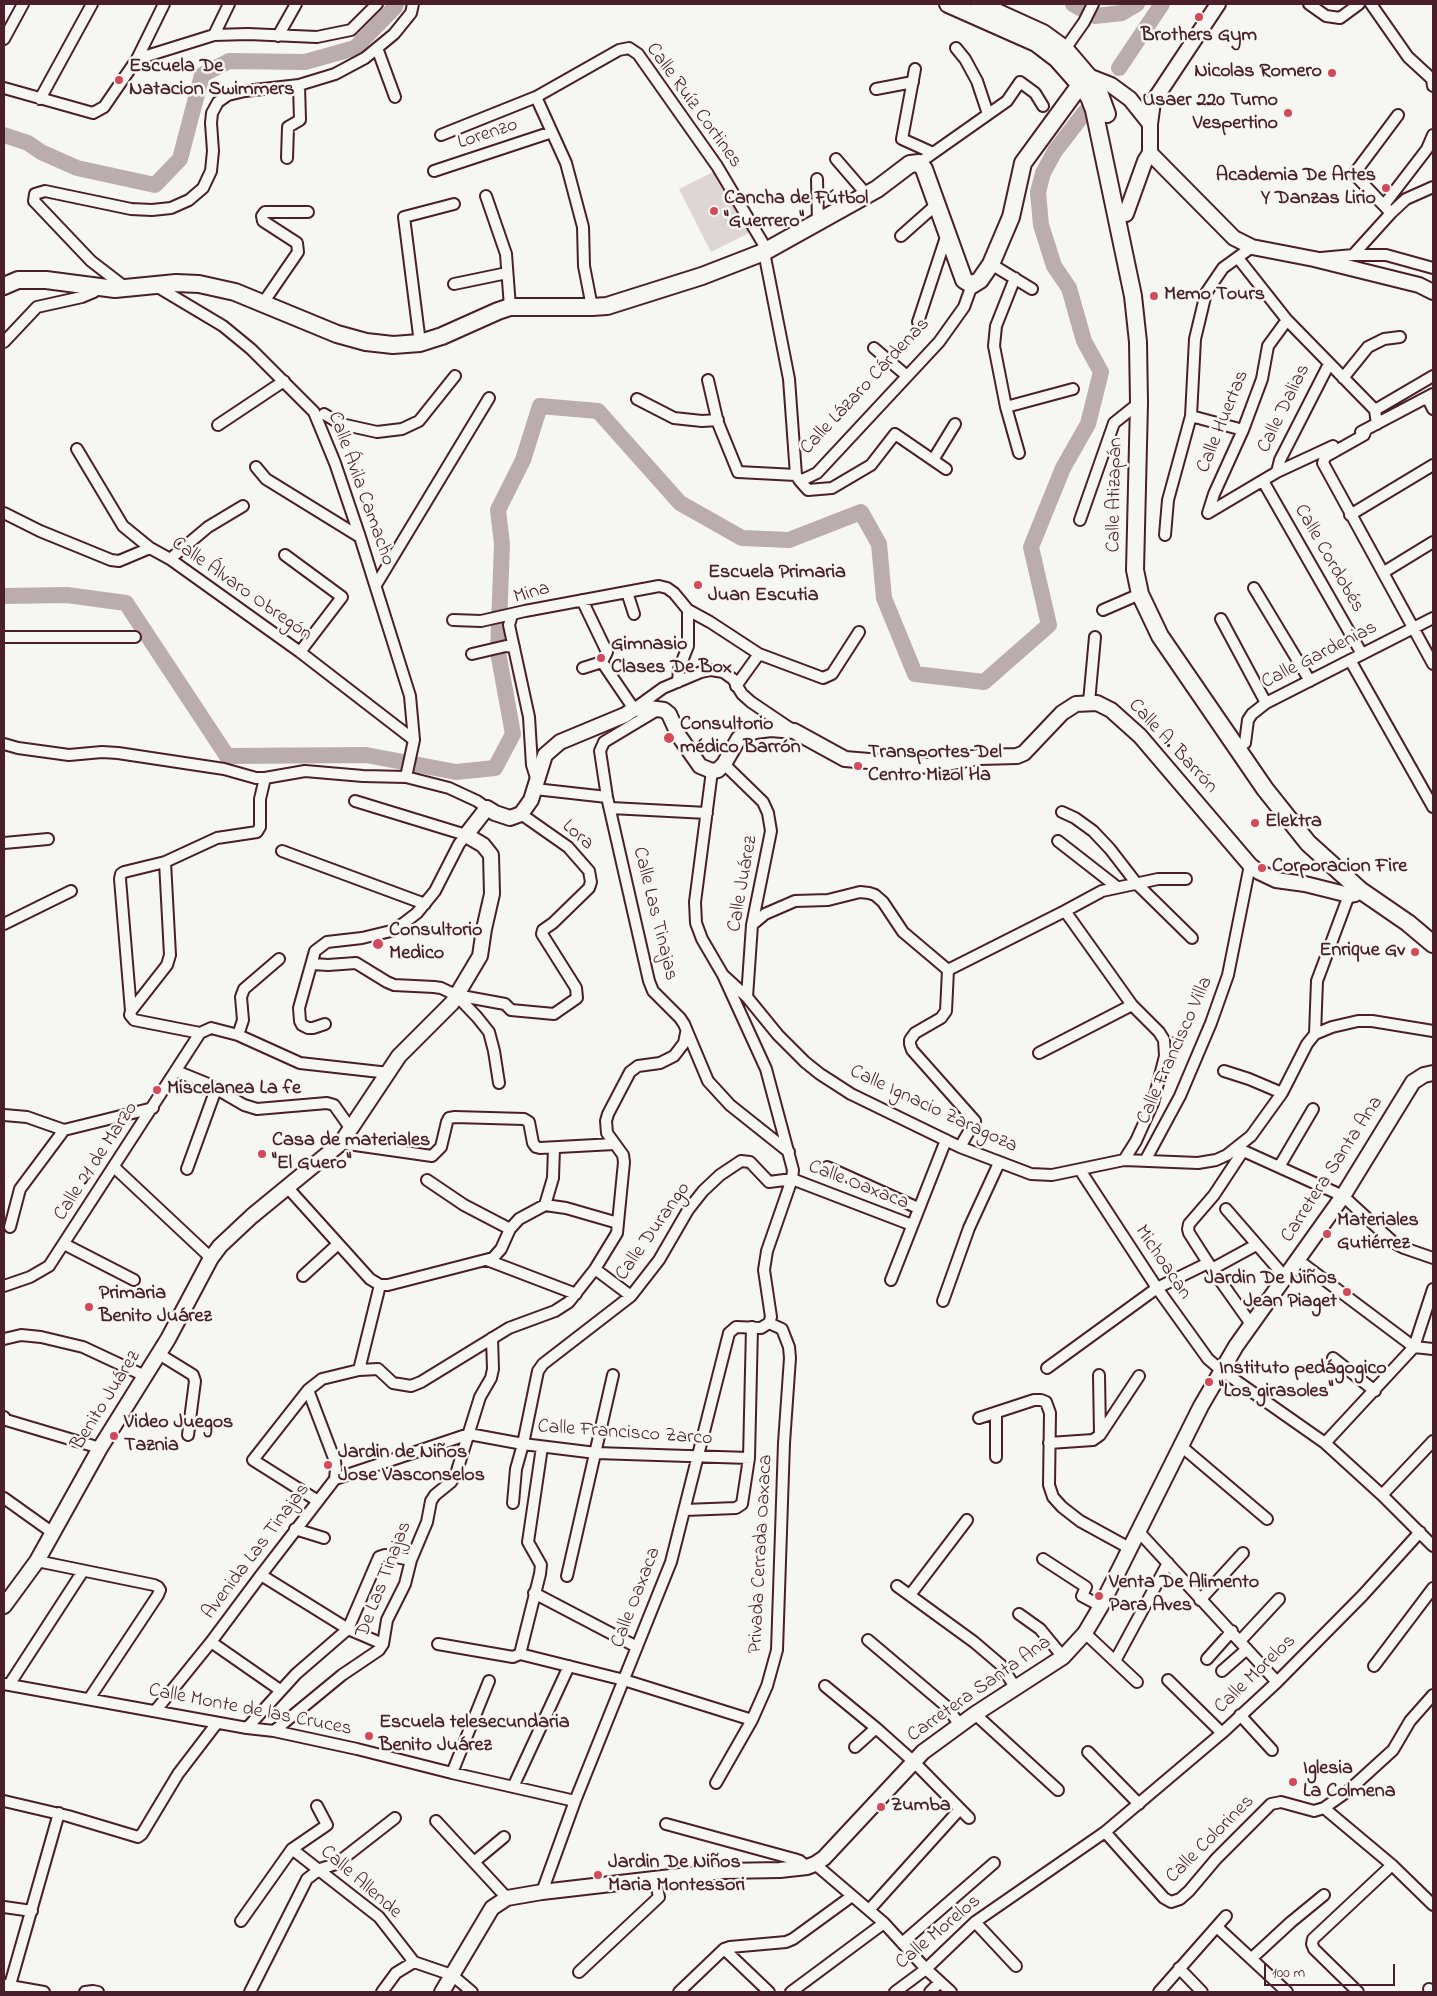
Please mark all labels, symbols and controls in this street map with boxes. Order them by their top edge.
marker: Brothers Gym [1193,11,1205,23]
place label: Brothers Gym [1141,25,1257,49]
street label: Calle Ruíz Cortines [640,39,746,173]
place label: Escuela De Natacion Swimmers [129,56,294,103]
place label: Nicolas Romero [1194,61,1322,85]
marker: Nicolas Romero [1326,67,1338,79]
marker: Escuela De Natacion Swimmers [113,74,125,86]
place label: Usaer 220 Turno Vespertino [1143,90,1278,137]
marker: Usaer 220 Turno Vespertino [1282,107,1294,119]
street label: Lorenzo [455,114,521,156]
place label: Academia De Artes Y Danzas Lirio [1216,165,1376,212]
marker: Academia De Artes Y Danzas Lirio [1380,182,1392,194]
place label: Cancha de Fútbol "Guerrero" [724,188,868,235]
marker: Cancha de Fútbol "Guerrero" [708,205,720,217]
place label: Memo Tours [1164,284,1265,308]
marker: Memo Tours [1148,290,1160,302]
street label: Calle Lázaro Cárdenas [796,313,936,461]
street label: Calle Dalias [1253,361,1317,457]
street label: Calle Huertas [1193,367,1255,477]
street label: Calle Ávila Camacho [321,409,399,569]
street label: Calle Atizapán [1103,437,1129,553]
street label: Calle Cordobés [1287,501,1369,617]
street label: Calle Álvaro Obregón [166,532,316,648]
place label: Escuela Primaria Juan Escutia [708,562,846,609]
street label: Mina [511,577,553,611]
marker: Escuela Primaria Juan Escutia [692,579,704,591]
street label: Calle Gardenias [1258,617,1382,695]
place label: Gimnasio Clases De Box [611,634,732,681]
marker: Gimnasio Clases De Box [595,652,607,664]
street label: Calle A. Barrón [1122,695,1222,799]
place label: Consultorio médico Barrón [680,714,801,761]
marker: Consultorio médico Barrón [662,731,676,745]
place label: Transportes Del Centro Mizol Ha [868,742,1002,789]
marker: Transportes Del Centro Mizol Ha [852,760,864,772]
place label: Elektra [1265,811,1322,835]
street label: Lora [556,816,598,856]
marker: Elektra [1249,817,1261,829]
street label: Calle Juárez [724,834,764,934]
street label: Calle Las Tinajas [626,845,682,983]
place label: Corporacion Fire [1272,856,1407,880]
marker: Corporacion Fire [1256,862,1268,874]
place label: Consultorio Medico [389,920,482,967]
marker: Consultorio Medico [371,937,385,951]
place label: Enrique Gv [1319,940,1405,964]
marker: Enrique Gv [1409,946,1421,958]
street label: Calle Francisco Villa [1133,973,1219,1129]
street label: Calle Ignacio Zaragoza [845,1061,1021,1159]
place label: Miscelanea La fe [167,1078,301,1102]
marker: Miscelanea La fe [151,1084,163,1096]
street label: Carretera Santa Ana [1277,1092,1389,1248]
street label: Calle 21 de Marzo [50,1098,144,1226]
place label: Casa de materiales "El Guero" [272,1130,430,1177]
marker: Casa de materiales "El Guero" [256,1148,268,1160]
street label: Calle Oaxaca [804,1156,912,1216]
street label: Calle Durango [611,1178,697,1286]
place label: Materiales Gutiérrez [1337,1210,1419,1257]
street label: Michoacan [1128,1221,1196,1305]
marker: Materiales Gutiérrez [1321,1228,1333,1240]
place label: Jardin De Niños Jean Piaget [1204,1268,1337,1315]
place label: Primaria Benito Juárez [99,1283,212,1330]
marker: Jardin De Niños Jean Piaget [1341,1286,1353,1298]
marker: Primaria Benito Juárez [83,1301,95,1313]
street label: Benito Juárez [67,1347,147,1455]
place label: Instituto pedágogico "Los girasoles" [1219,1358,1387,1405]
marker: Instituto pedágogico "Los girasoles" [1203,1376,1215,1388]
place label: Video Juegos Taznia [124,1412,233,1459]
street label: Calle Francisco Zarco [537,1416,713,1452]
marker: Video Juegos Taznia [108,1430,120,1442]
place label: Jardin de Niños Jose Vasconselos [338,1442,485,1489]
street label: Privada Cerrada Oaxaca [745,1454,779,1654]
marker: Jardin de Niños Jose Vasconselos [322,1459,334,1471]
street label: Avenida Las Tinajas [198,1479,316,1625]
street label: De Las Tinajas [352,1518,418,1642]
street label: Calle Oaxaca [607,1544,667,1652]
place label: Venta De Alimento Para Aves [1109,1572,1259,1619]
marker: Venta De Alimento Para Aves [1093,1590,1105,1602]
street label: Calle Morelos [1210,1630,1302,1720]
street label: Carretera Santa Ana [904,1631,1056,1749]
street label: Calle Monte de las Cruces [146,1680,354,1742]
place label: Escuela telesecundaria Benito Juárez [379,1712,570,1759]
marker: Escuela telesecundaria Benito Juárez [363,1730,375,1742]
place label: Iglesia La Colmena [1303,1758,1395,1805]
marker: Iglesia La Colmena [1287,1776,1299,1788]
street label: Calle Colorines [1162,1791,1260,1889]
place label: Zumba [891,1795,951,1819]
marker: Zumba [875,1801,887,1813]
street label: Calle Allende [314,1841,406,1925]
place label: Jardin De Niños Maria Montessori [608,1852,745,1899]
marker: Jardin De Niños Maria Montessori [592,1869,604,1881]
street label: Calle Morelos [891,1890,987,1976]
scale bar [1267,1954,1398,1986]
text: 100 m [1272,1962,1305,1984]

